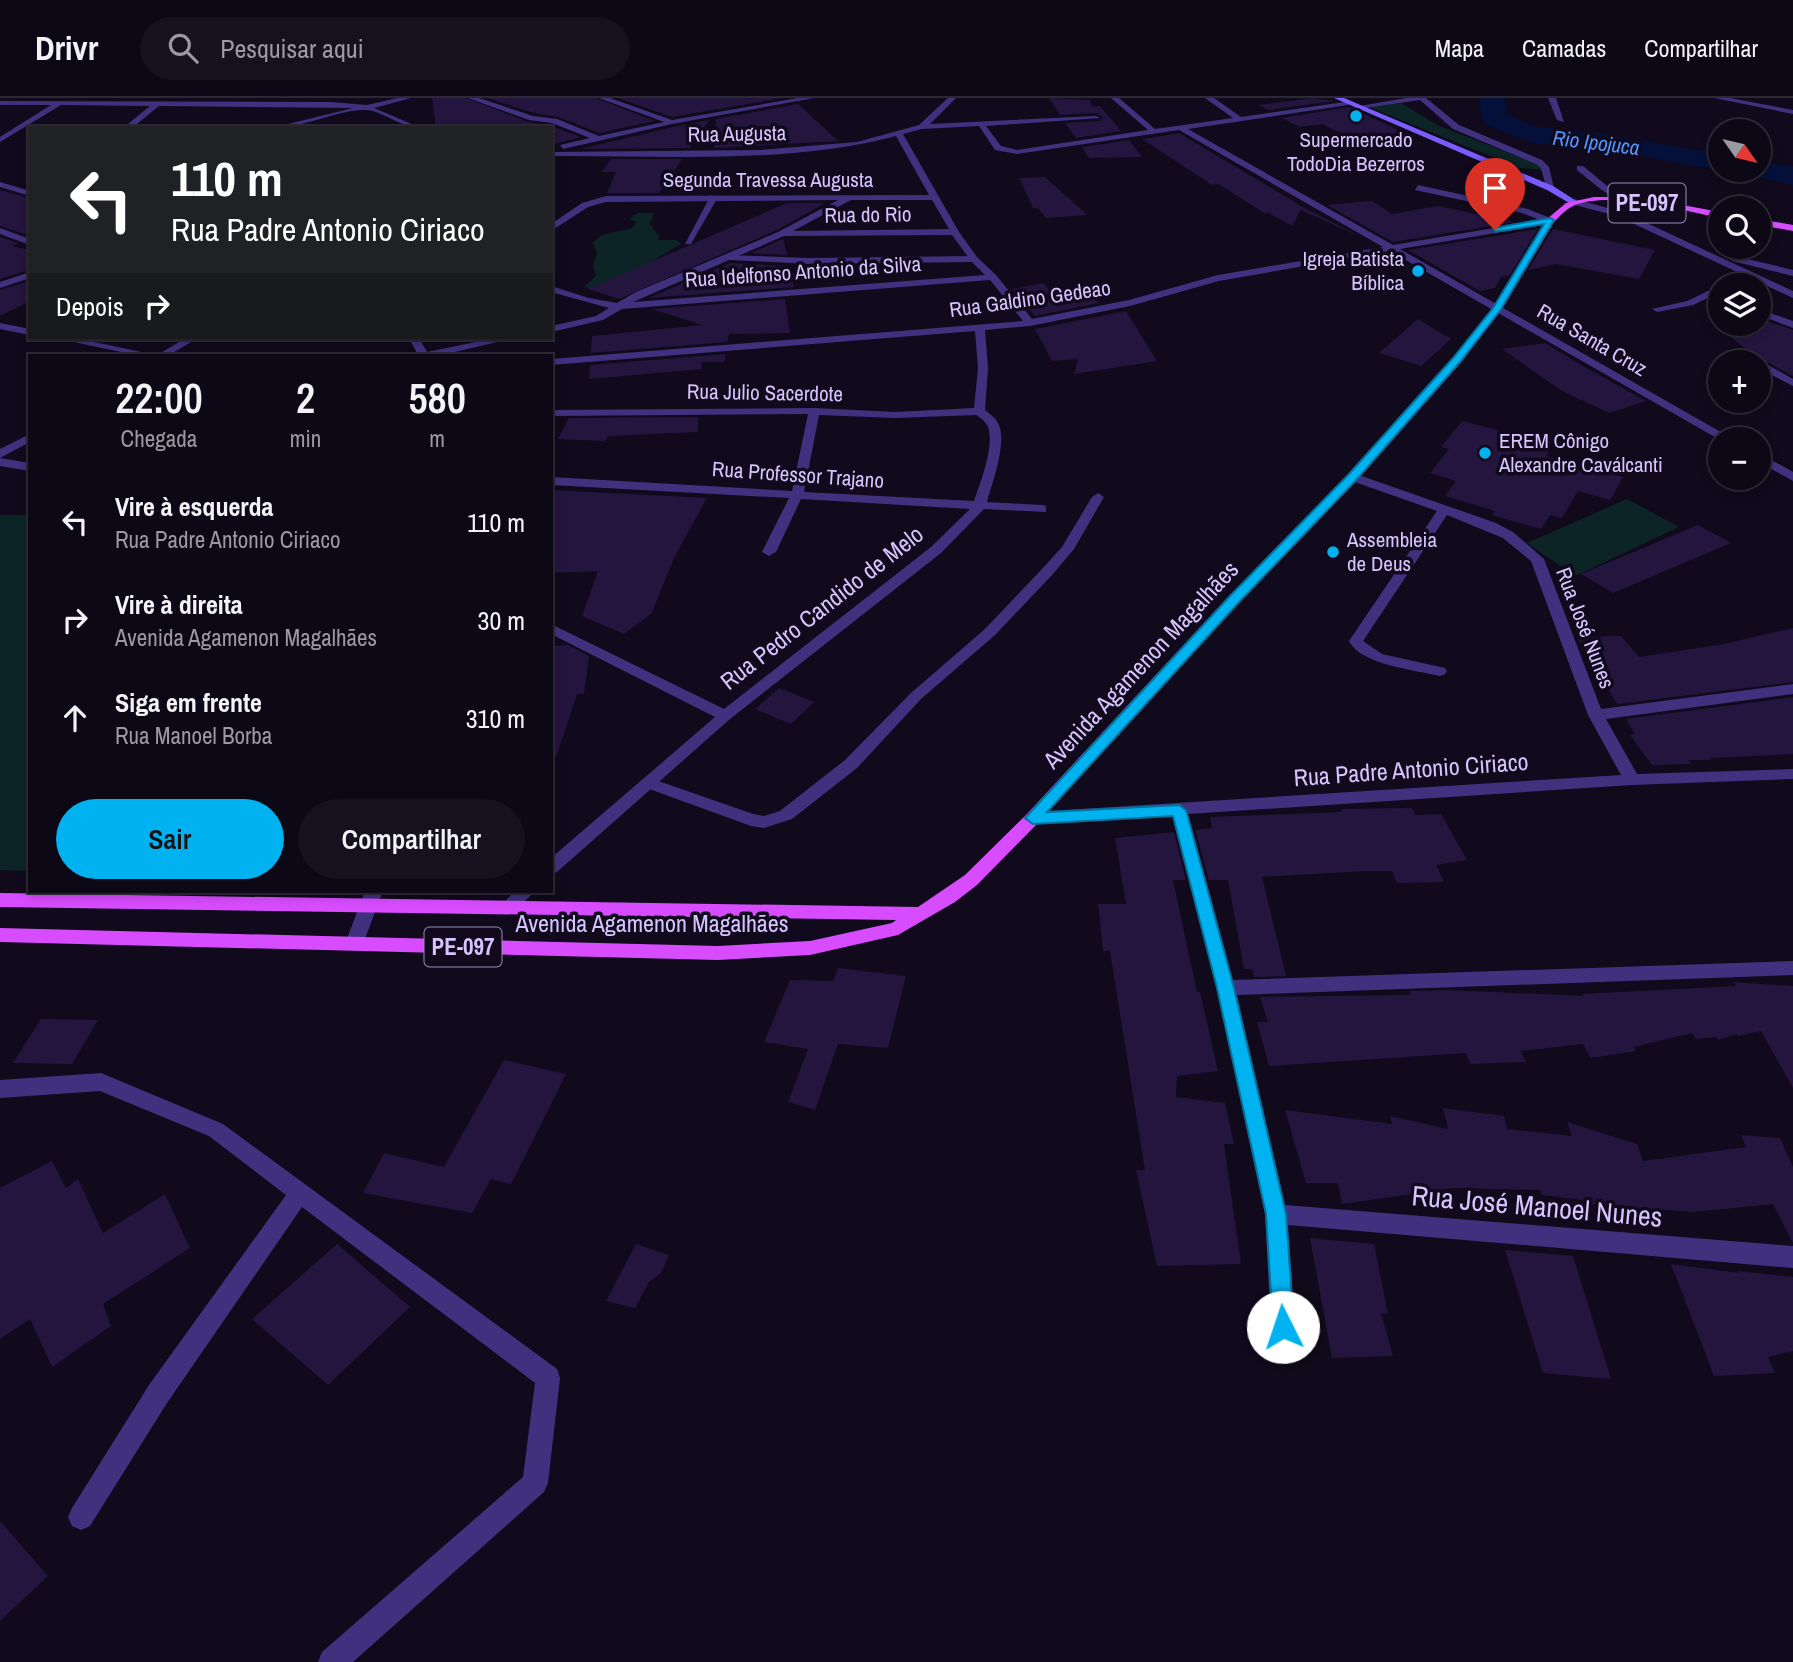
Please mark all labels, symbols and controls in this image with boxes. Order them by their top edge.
search box [140,17,630,80]
text: Drivr [35,26,98,70]
icon: search [164,29,202,67]
text: Pesquisar aqui [220,31,364,66]
text: Mapa [1435,32,1484,64]
text: Camadas [1522,32,1606,64]
text: Compartilhar [1644,32,1758,64]
marker: Supermercado TodoDia Bezerros [1348,108,1364,124]
street label: Rua Augusta [687,118,787,149]
north arrow [1708,119,1771,182]
map controls [1708,119,1771,490]
water label: Rio Ipojuca [1551,123,1641,162]
place label: Supermercado TodoDia Bezerros [1287,125,1425,178]
text: 110 m [171,145,283,211]
icon: left [56,154,147,245]
pin [1465,158,1525,230]
street label: Segunda Travessa Augusta [663,165,874,194]
icon: arrive [1476,169,1514,207]
road number: PE-097 [1608,184,1686,222]
button: search [1708,196,1771,259]
street label: Rua do Rio [824,199,912,230]
text: Rua Padre Antonio Ciriaco [171,208,485,251]
place label: Igreja Batista Bíblica [1303,244,1404,297]
street label: Rua Idelfonso Antonio da Silva [684,249,922,294]
marker: Igreja Batista Bíblica [1410,263,1426,279]
street label: Rua Galdino Gedeao [947,273,1113,324]
button: layers [1708,273,1771,336]
icon: right [138,287,176,325]
text: Depois [56,289,124,324]
street label: Rua Santa Cruz [1532,296,1653,383]
button: + [1708,350,1771,413]
text: 22:00 [115,370,203,426]
text: 2 [296,370,315,426]
text: 580 [408,370,466,426]
street label: Rua Julio Sacerdote [687,377,843,408]
text: Chegada [121,423,197,454]
text: min [290,423,321,454]
text: m [429,423,445,454]
place label: EREM Cônigo Alexandre Caválcanti [1498,426,1663,479]
button: − [1708,427,1771,490]
marker: EREM Cônigo Alexandre Caválcanti [1477,445,1493,461]
street label: Rua Professor Trajano [711,454,885,495]
text: Vire à esquerda [115,489,273,524]
icon: left [56,503,94,541]
text: 110 m [467,505,525,540]
street label: Rua Pedro Candido de Melo [713,518,930,697]
text: Rua Padre Antonio Ciriaco [115,524,340,555]
place label: Assembleia de Deus [1346,525,1437,578]
marker: Assembleia de Deus [1325,544,1341,560]
street label: Avenida Agamenon Magalhães [1035,554,1245,776]
street label: Rua José Nunes [1549,563,1622,692]
text: Vire à direita [115,587,243,622]
icon: right [56,601,94,639]
text: 30 m [478,603,525,638]
text: Avenida Agamenon Magalhães [115,622,377,653]
text: Siga em frente [115,685,262,720]
icon: ahead [56,699,94,737]
text: 310 m [466,701,525,736]
text: Rua Manoel Borba [115,720,272,751]
street label: Rua Padre Antonio Ciriaco [1292,745,1529,793]
button: Sair [56,799,284,879]
button: Compartilhar [298,799,525,879]
street label: Avenida Agamenon Magalhães [514,907,789,939]
road number: PE-097 [424,928,502,967]
street label: Rua José Manoel Nunes [1410,1176,1664,1236]
position arrow [1246,1290,1320,1364]

